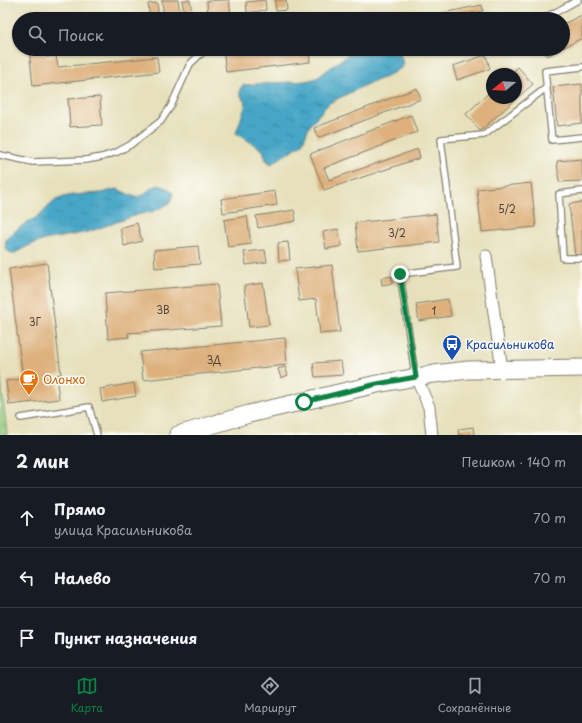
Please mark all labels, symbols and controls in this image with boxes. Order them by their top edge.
search box [12,12,570,56]
icon: search [26,23,48,45]
text: Поиск [58,23,104,46]
north arrow [486,68,522,104]
house number: 5/2 [498,201,516,216]
house number: 3/2 [388,225,406,240]
route end [391,265,409,283]
house number: 3В [156,302,170,317]
house number: 1 [432,303,436,318]
house number: 3Г [29,314,42,329]
bus stop icon: Красильникова [441,333,463,361]
place label: Красильникова [466,335,555,353]
house number: 3Д [207,352,221,367]
cafe icon: Олонхо [18,368,40,396]
place label: Олонхо [43,370,86,388]
route start [295,393,313,411]
text: 2 мин [16,448,69,474]
text: Пешком · 140 m [462,452,566,471]
text: Прямо [54,497,105,520]
icon: ahead [16,507,38,529]
text: 70 m [533,508,566,527]
text: улица Красильникова [54,520,192,539]
text: Налево [54,566,111,589]
icon: left [16,567,38,589]
text: 70 m [533,568,566,587]
text: Пункт назначения [54,626,197,649]
icon: arrive [16,627,38,649]
tab: Карта [71,675,103,716]
tab: Маршрут [244,675,296,716]
tab: Сохранённые [438,675,511,716]

